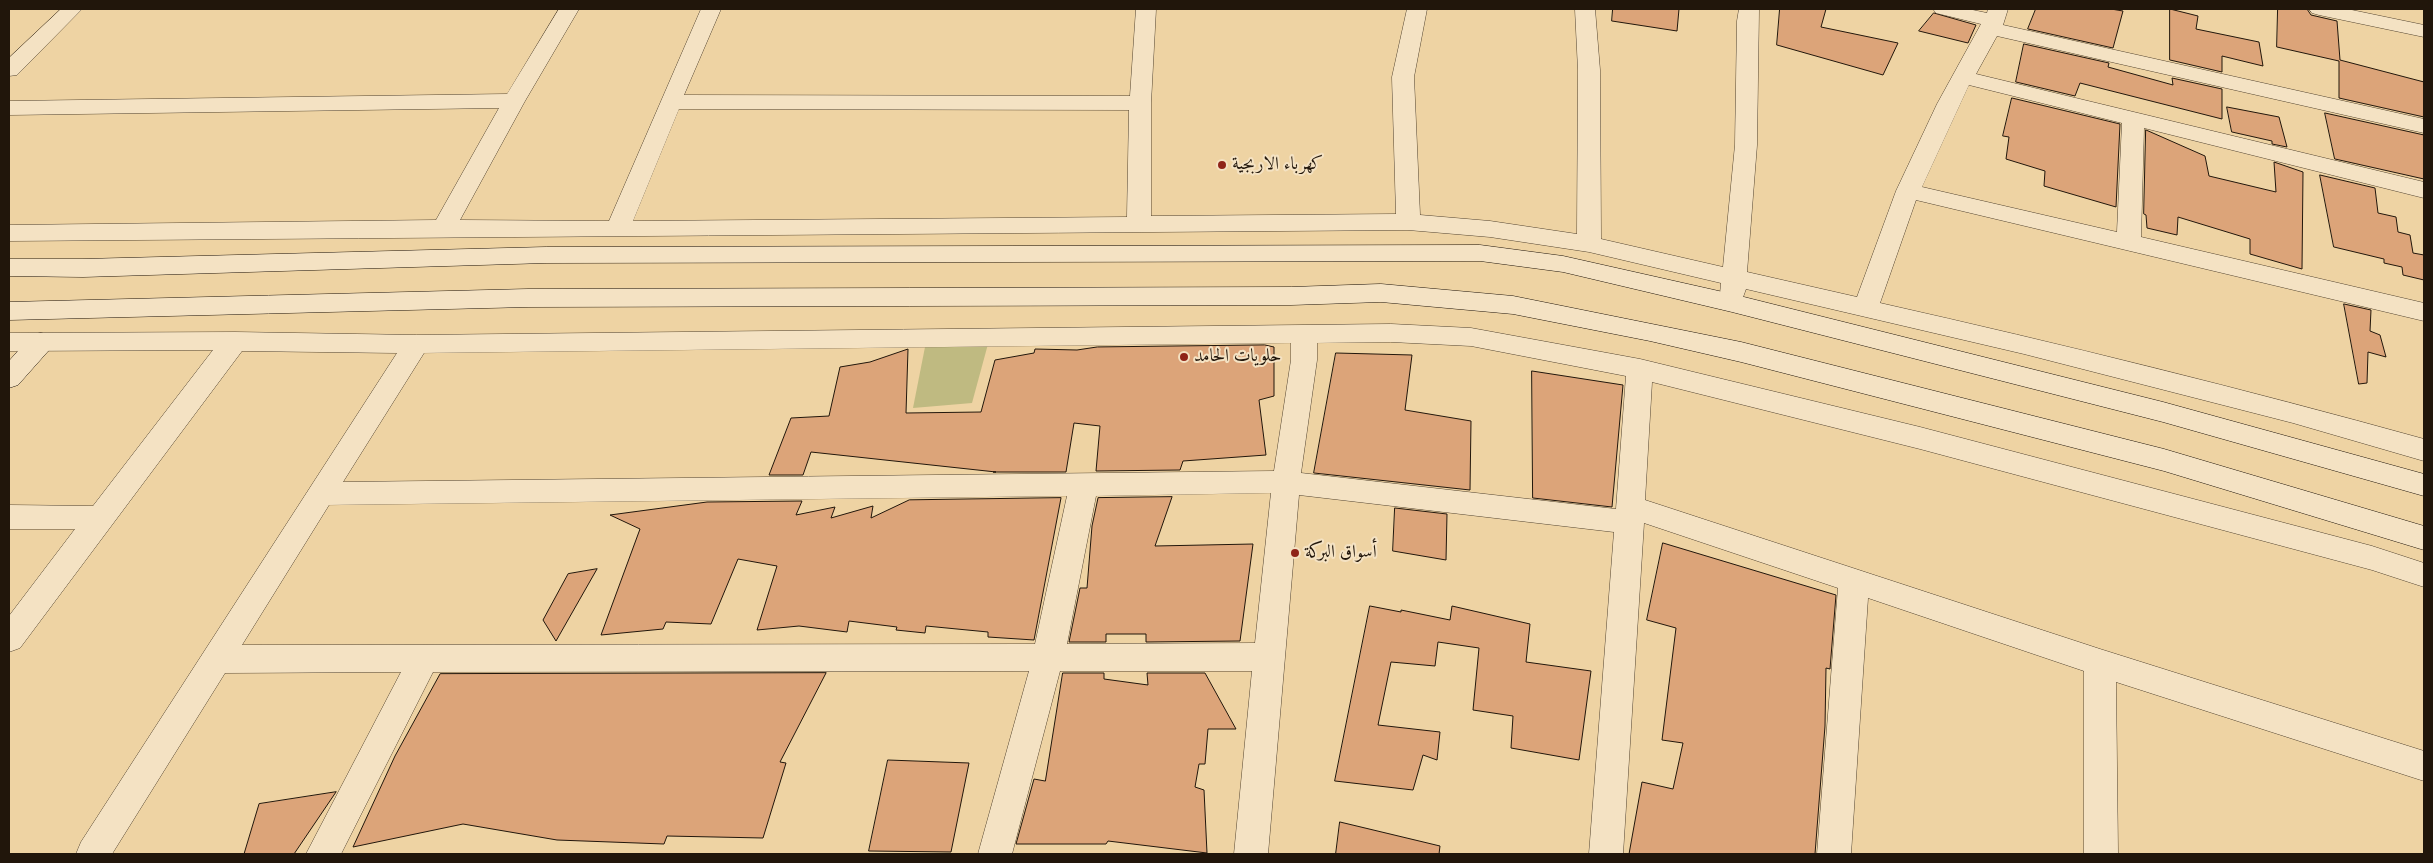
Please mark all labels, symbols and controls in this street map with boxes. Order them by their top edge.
place label: كهرباء الاربجية [1232,154,1323,176]
marker: كهرباء الاربجية [1216,159,1228,171]
place label: حلويات الحامد [1194,346,1281,368]
marker: حلويات الحامد [1178,351,1190,363]
place label: أسواق البركة [1305,542,1377,564]
marker: أسواق البركة [1289,547,1301,559]

